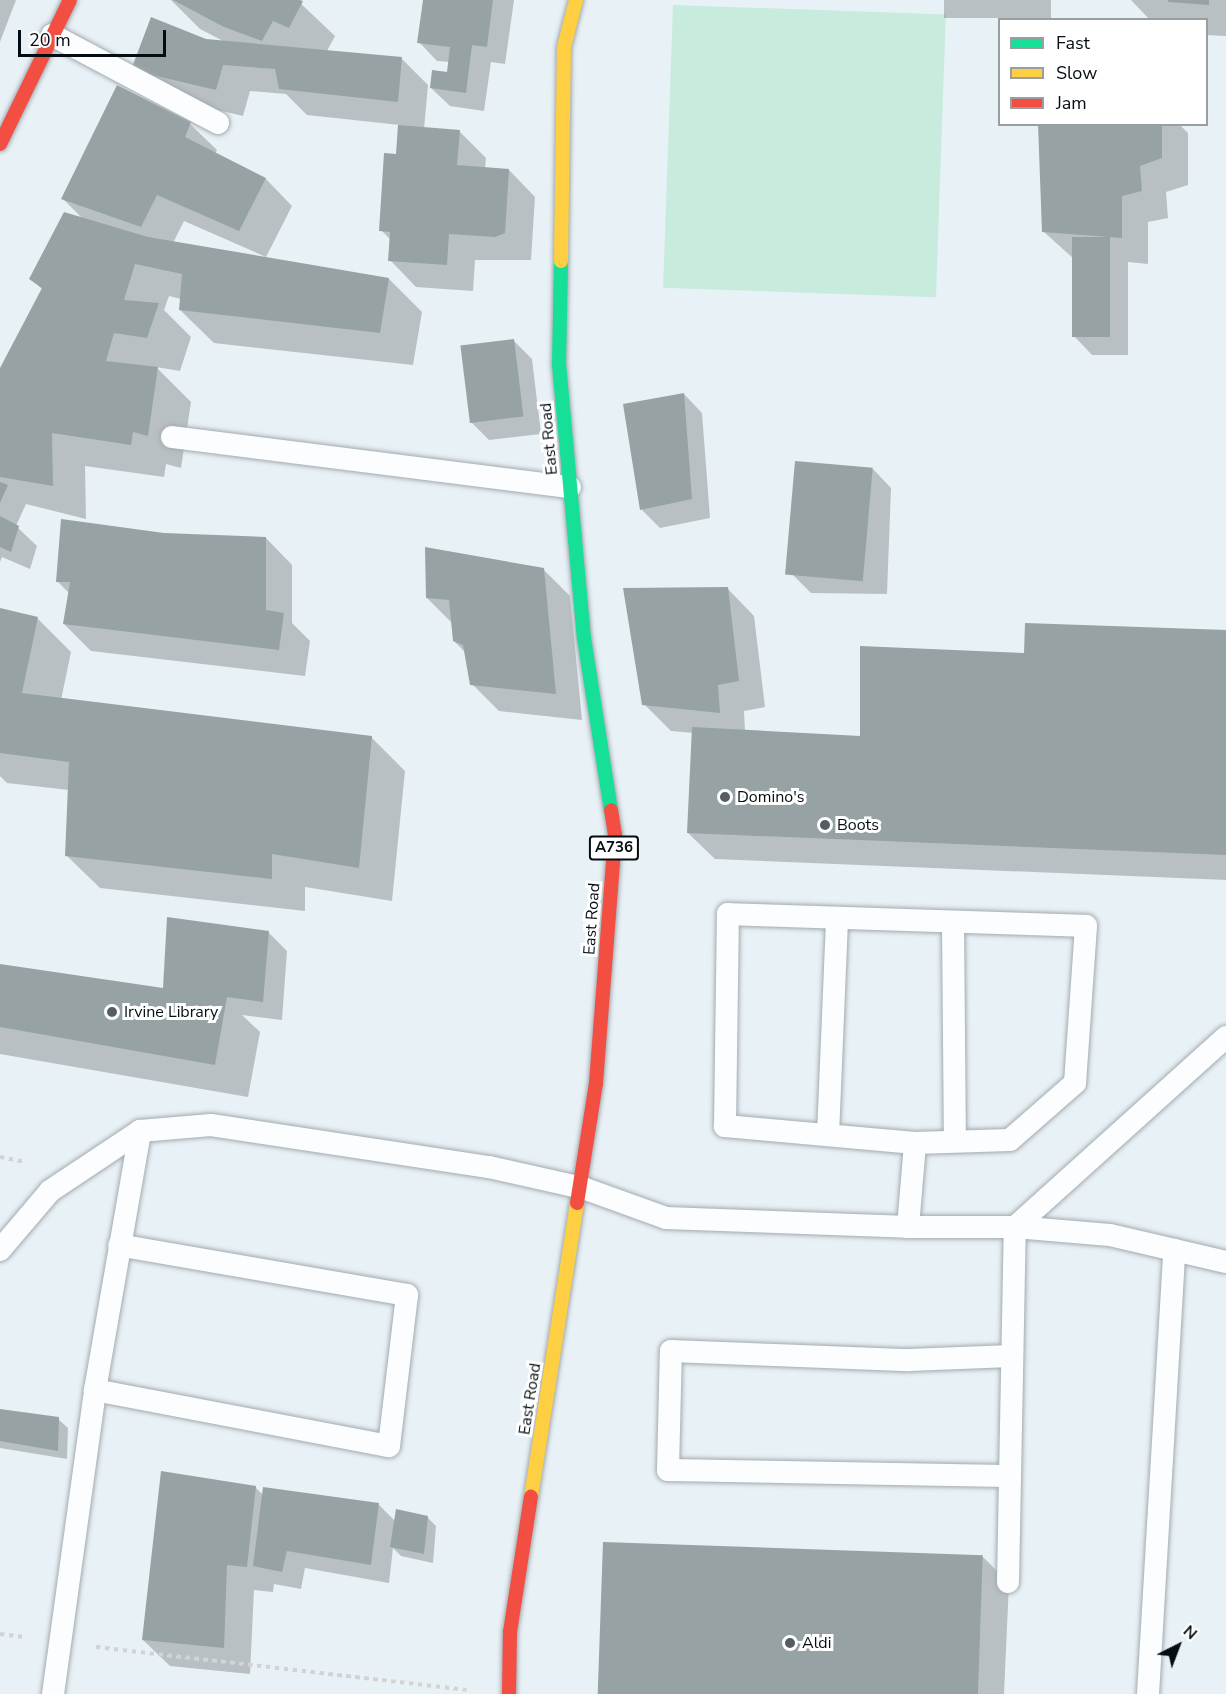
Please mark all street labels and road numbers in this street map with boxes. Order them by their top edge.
street label: East Road [536,402,562,476]
road number: A736 [588,836,640,860]
street label: East Road [580,882,604,956]
street label: East Road [515,1362,545,1436]

